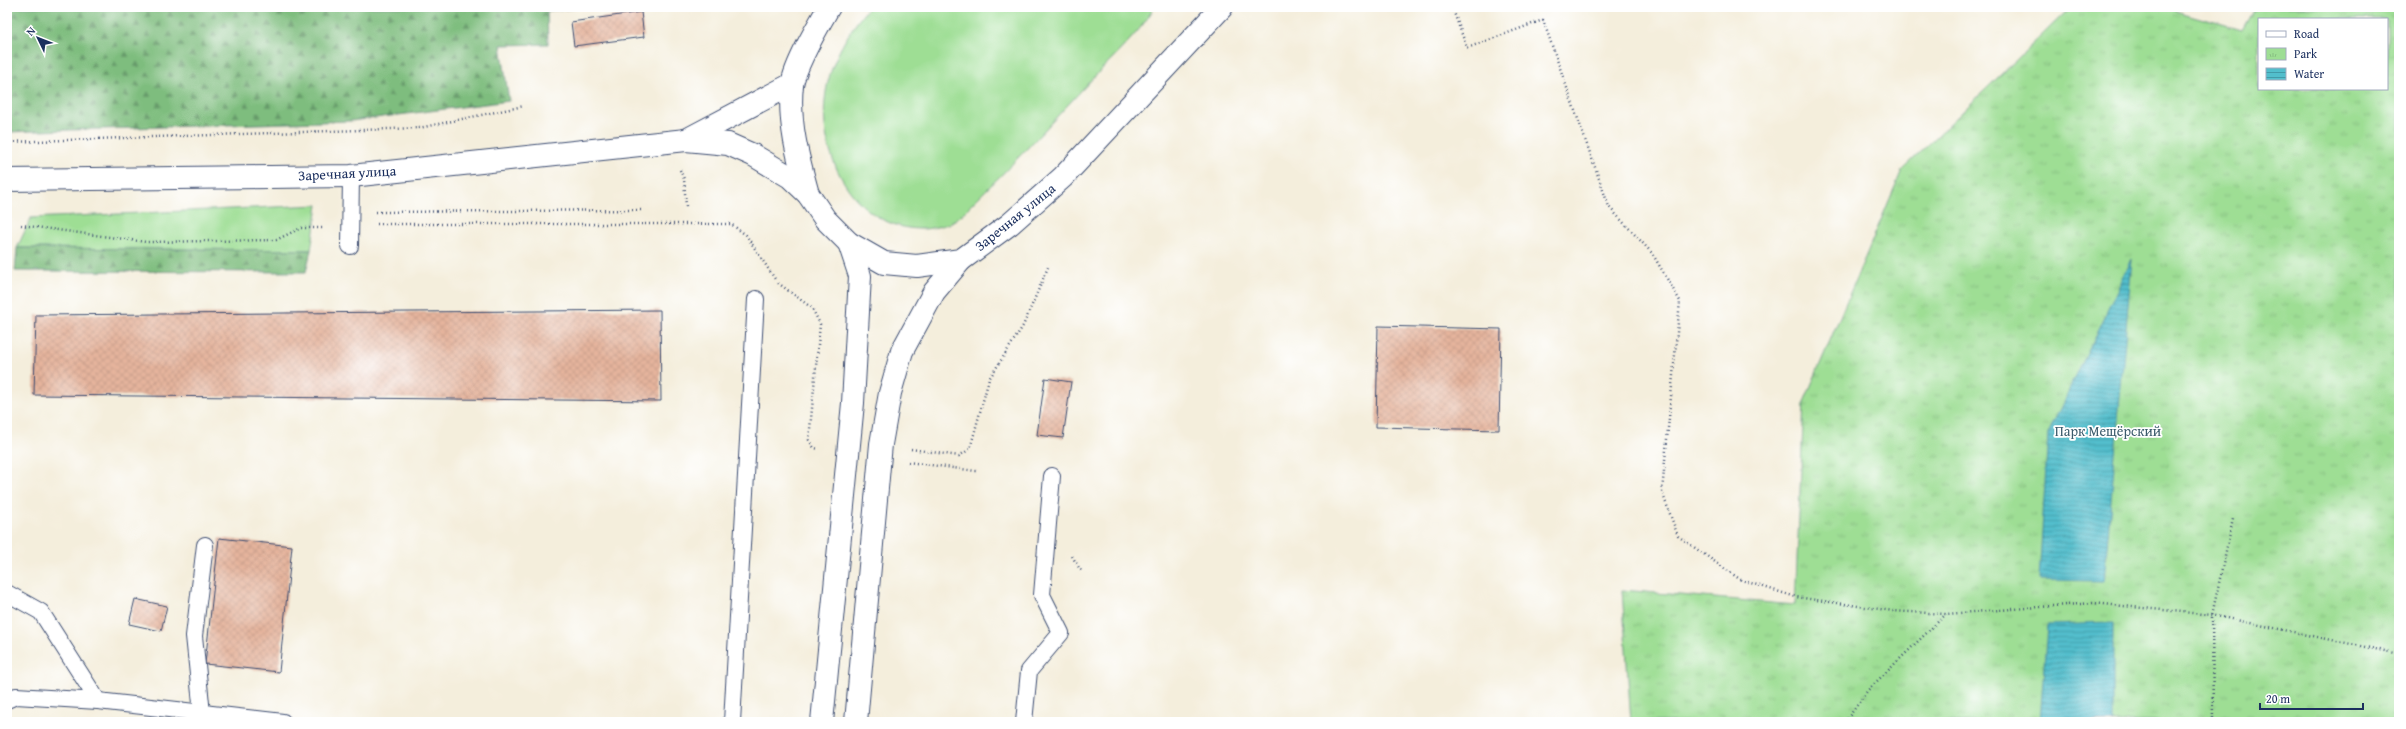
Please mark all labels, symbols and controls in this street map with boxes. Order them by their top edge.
north arrow [18,18,58,58]
legend [2258,18,2388,90]
text: N [22,23,39,39]
text: Road [2294,25,2320,42]
text: Park [2294,45,2318,62]
text: Water [2294,65,2324,82]
street label: Заречная улица [297,160,397,186]
street label: Заречная улица [971,178,1060,256]
park label: Парк Мещёрский [2055,421,2161,441]
scale bar [2260,685,2363,711]
text: 20 m [2266,690,2290,707]

